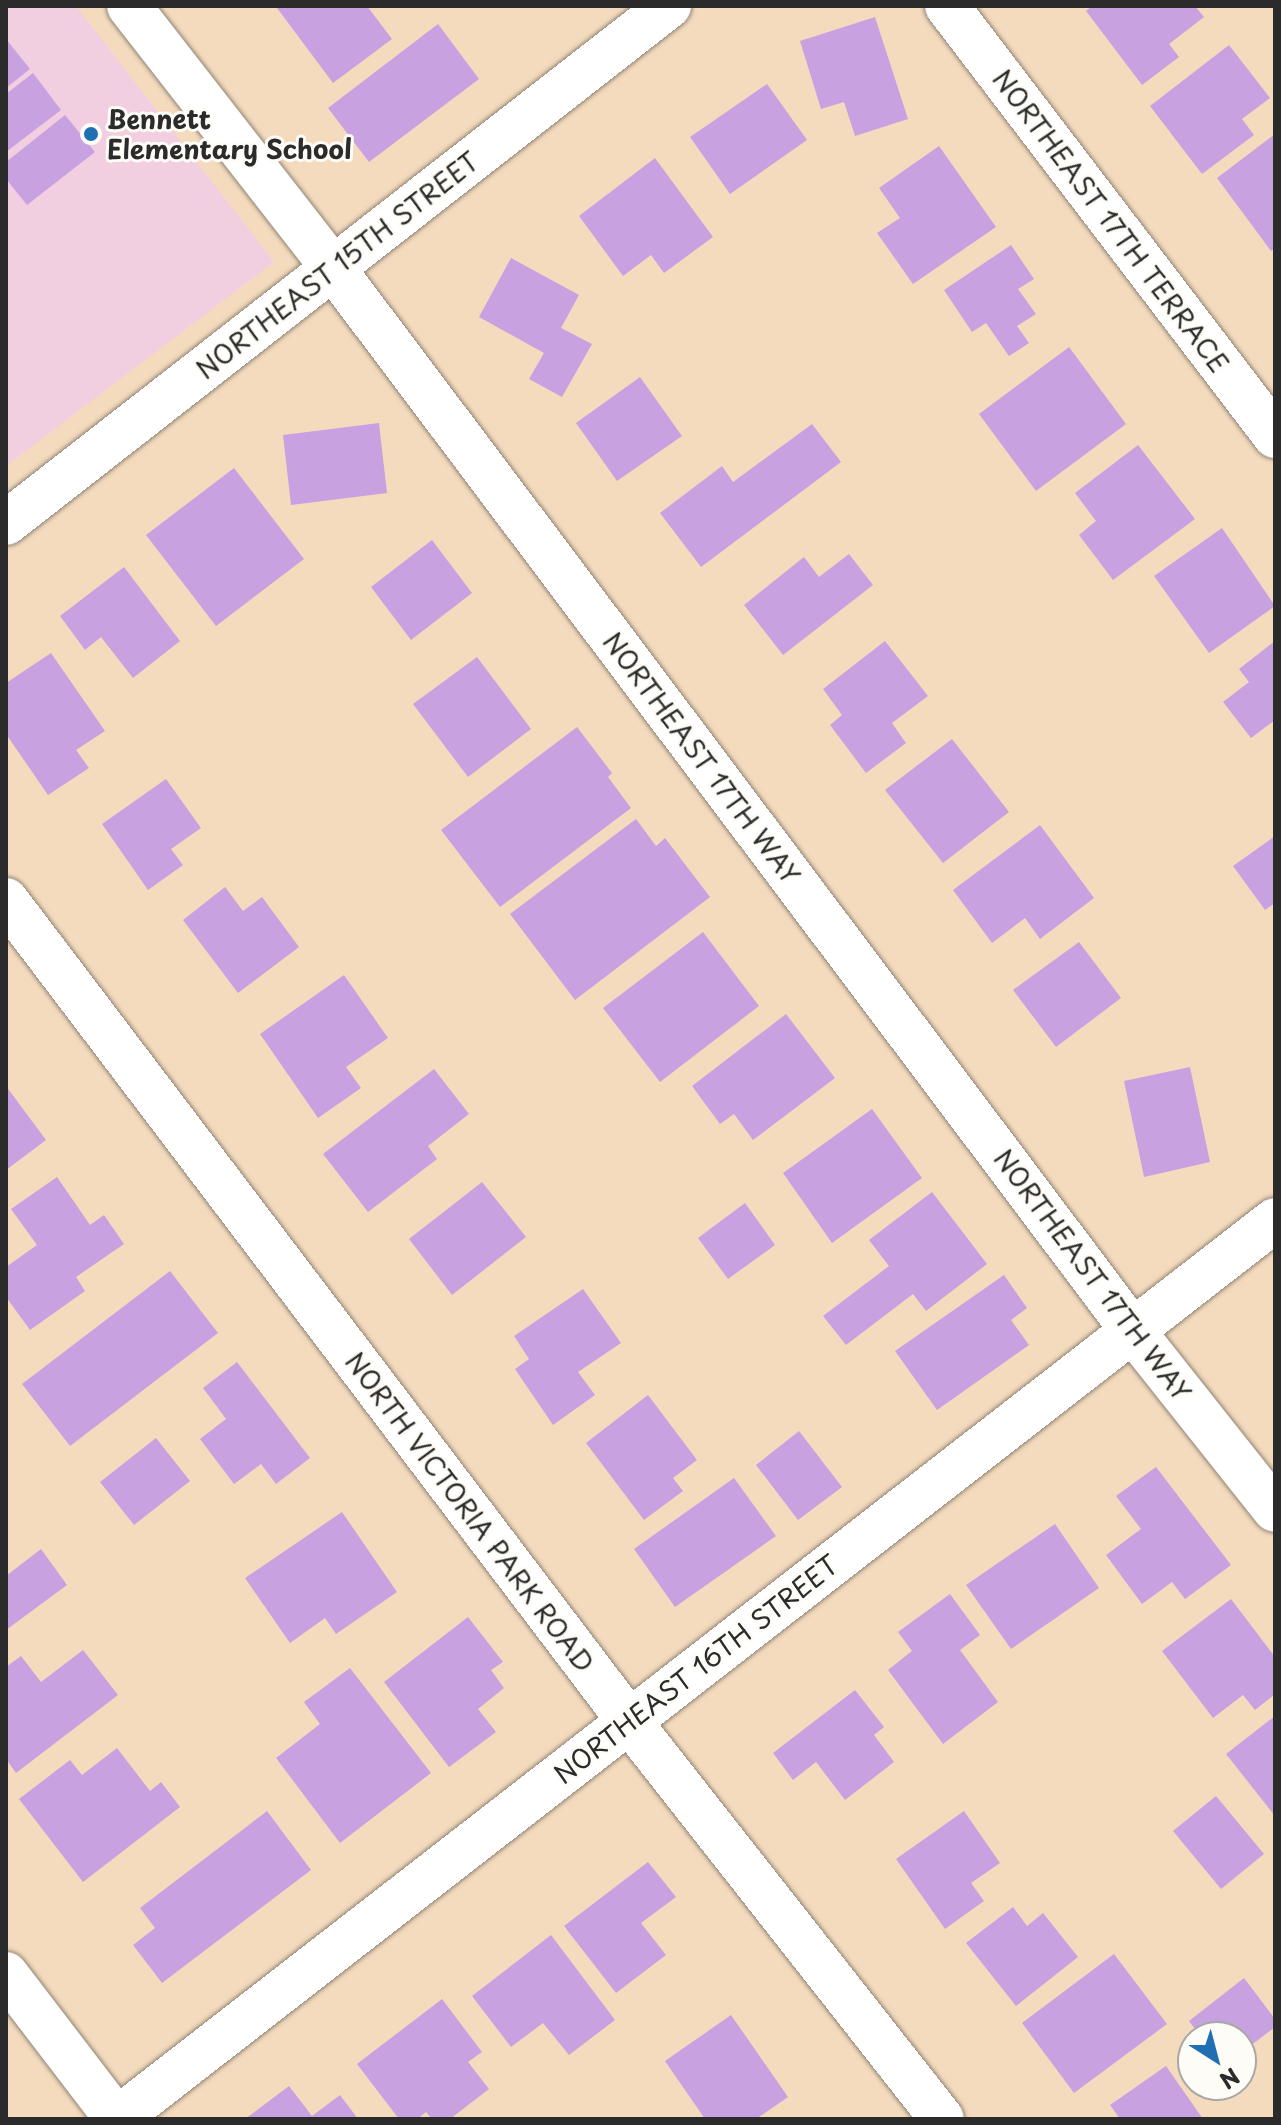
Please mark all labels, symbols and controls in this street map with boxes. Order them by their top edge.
street label: NORTHEAST 17TH TERRACE [987,64,1235,378]
place label: Bennett Elementary School [107,103,352,164]
marker: Bennett Elementary School [82,125,100,143]
street label: NORTHEAST 15TH STREET [190,145,484,385]
street label: NORTHEAST 17TH WAY [598,626,806,890]
street label: NORTHEAST 17TH WAY [989,1143,1197,1407]
street label: NORTH VICTORIA PARK ROAD [337,1342,603,1682]
street label: NORTHEAST 16TH STREET [548,1549,844,1789]
north arrow [1177,2021,1257,2101]
text: N [1213,2061,1247,2098]

